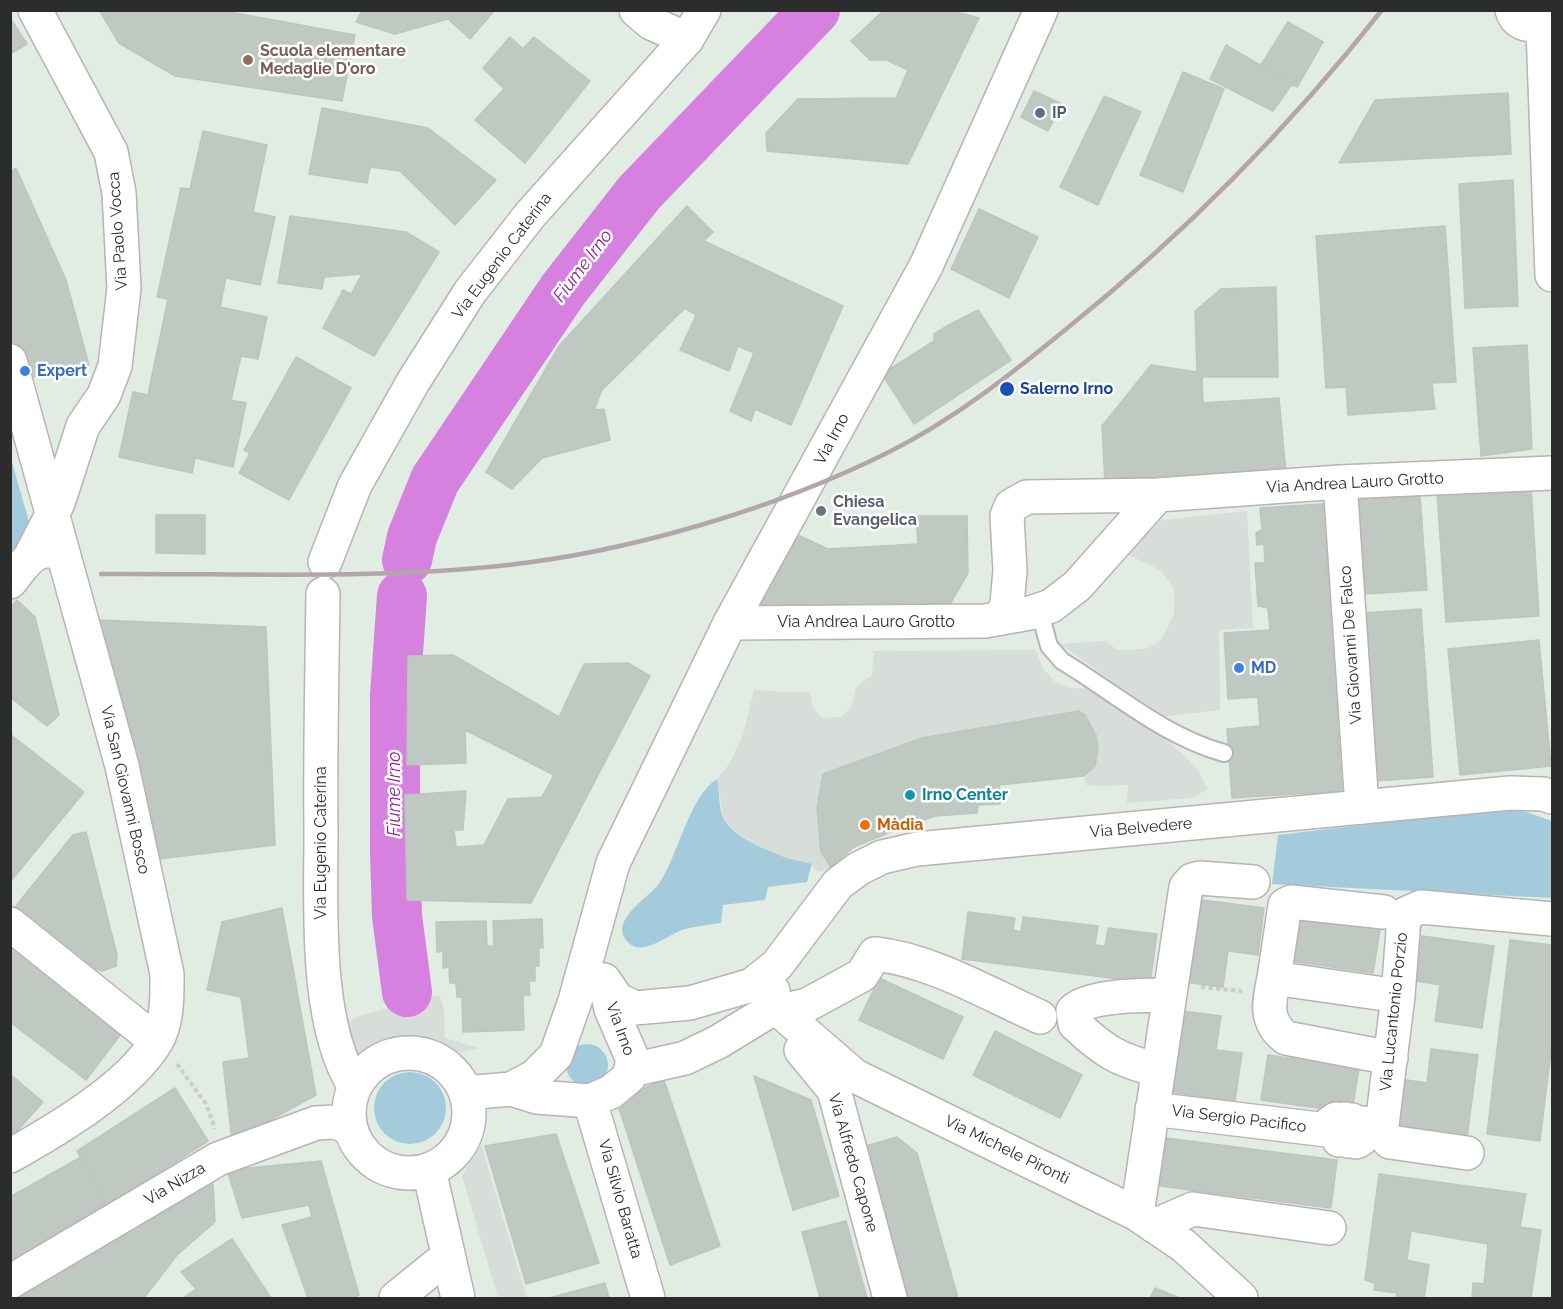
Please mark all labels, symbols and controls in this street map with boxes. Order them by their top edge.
place label: Scuola elementare Medaglie D'oro [260,41,406,79]
marker: Scuola elementare Medaglie D'oro [241,53,255,67]
place label: IP [1052,103,1067,123]
marker: IP [1033,106,1047,120]
street label: Via Paolo Vocca [104,171,132,291]
street label: Via Eugenio Caterina [448,189,556,323]
water label: Fiume Irno [549,226,617,306]
place label: Expert [37,361,87,381]
marker: Expert [18,364,32,378]
place label: Salerno Irno [1020,379,1113,399]
marker: Salerno Irno [998,380,1016,398]
street label: Via Irno [810,410,854,468]
street label: Via Andrea Lauro Grotto [1266,469,1444,497]
place label: Chiesa Evangelica [833,492,917,530]
marker: Chiesa Evangelica [814,504,828,518]
street label: Via Giovanni De Falco [1336,565,1366,725]
street label: Via Andrea Lauro Grotto [777,612,955,632]
place label: MD [1251,658,1276,678]
marker: MD [1232,661,1246,675]
street label: Via San Giovanni Bosco [96,704,154,876]
water label: Fiume Irno [384,751,406,837]
street label: Via Eugenio Caterina [311,766,331,920]
place label: Irno Center [922,785,1008,805]
marker: Irno Center [903,788,917,802]
street label: Via Belvedere [1089,814,1193,842]
place label: Màdia [877,815,924,835]
marker: Màdia [858,818,872,832]
street label: Via Lucantonio Porzio [1376,932,1412,1092]
street label: Via Irno [601,1000,639,1058]
street label: Via Alfredo Capone [824,1091,882,1235]
street label: Via Sergio Pacifico [1170,1101,1308,1137]
street label: Via Michele Pironti [941,1111,1073,1189]
street label: Via Silvio Baratta [594,1137,646,1261]
street label: Via Nizza [141,1158,209,1210]

